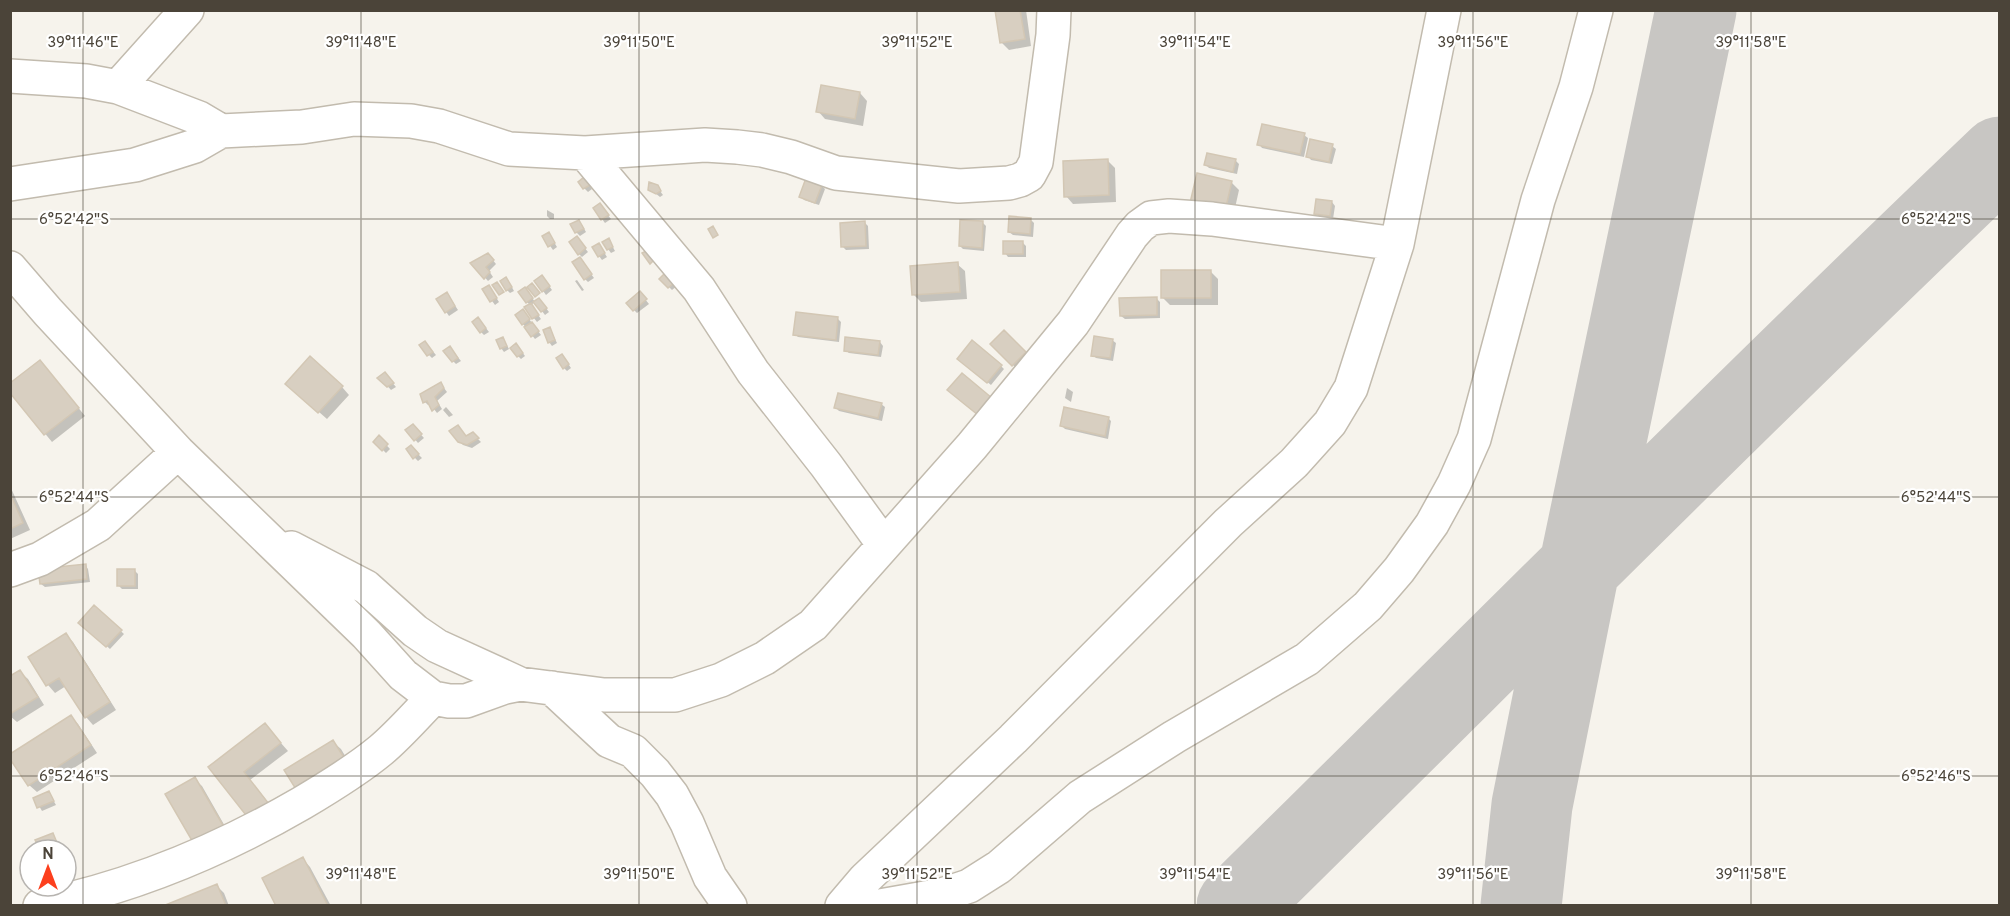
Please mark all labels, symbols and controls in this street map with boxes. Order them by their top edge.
text: 39°11'46"E [47,34,119,53]
text: 39°11'48"E [325,34,397,53]
text: 39°11'50"E [603,34,675,53]
text: 39°11'52"E [881,34,953,53]
text: 39°11'54"E [1159,34,1231,53]
text: 39°11'56"E [1437,34,1509,53]
text: 39°11'58"E [1715,34,1787,53]
text: 6°52'42"S [39,211,109,230]
text: 6°52'42"S [1901,211,1971,230]
text: 6°52'44"S [39,489,109,508]
text: 6°52'44"S [1901,489,1971,508]
text: 6°52'46"S [39,768,109,787]
text: 6°52'46"S [1901,768,1971,787]
north arrow [18,838,78,898]
text: N [42,845,54,865]
text: 39°11'48"E [325,866,397,885]
text: 39°11'50"E [603,866,675,885]
text: 39°11'52"E [881,866,953,885]
text: 39°11'54"E [1159,866,1231,885]
text: 39°11'56"E [1437,866,1509,885]
text: 39°11'58"E [1715,866,1787,885]

